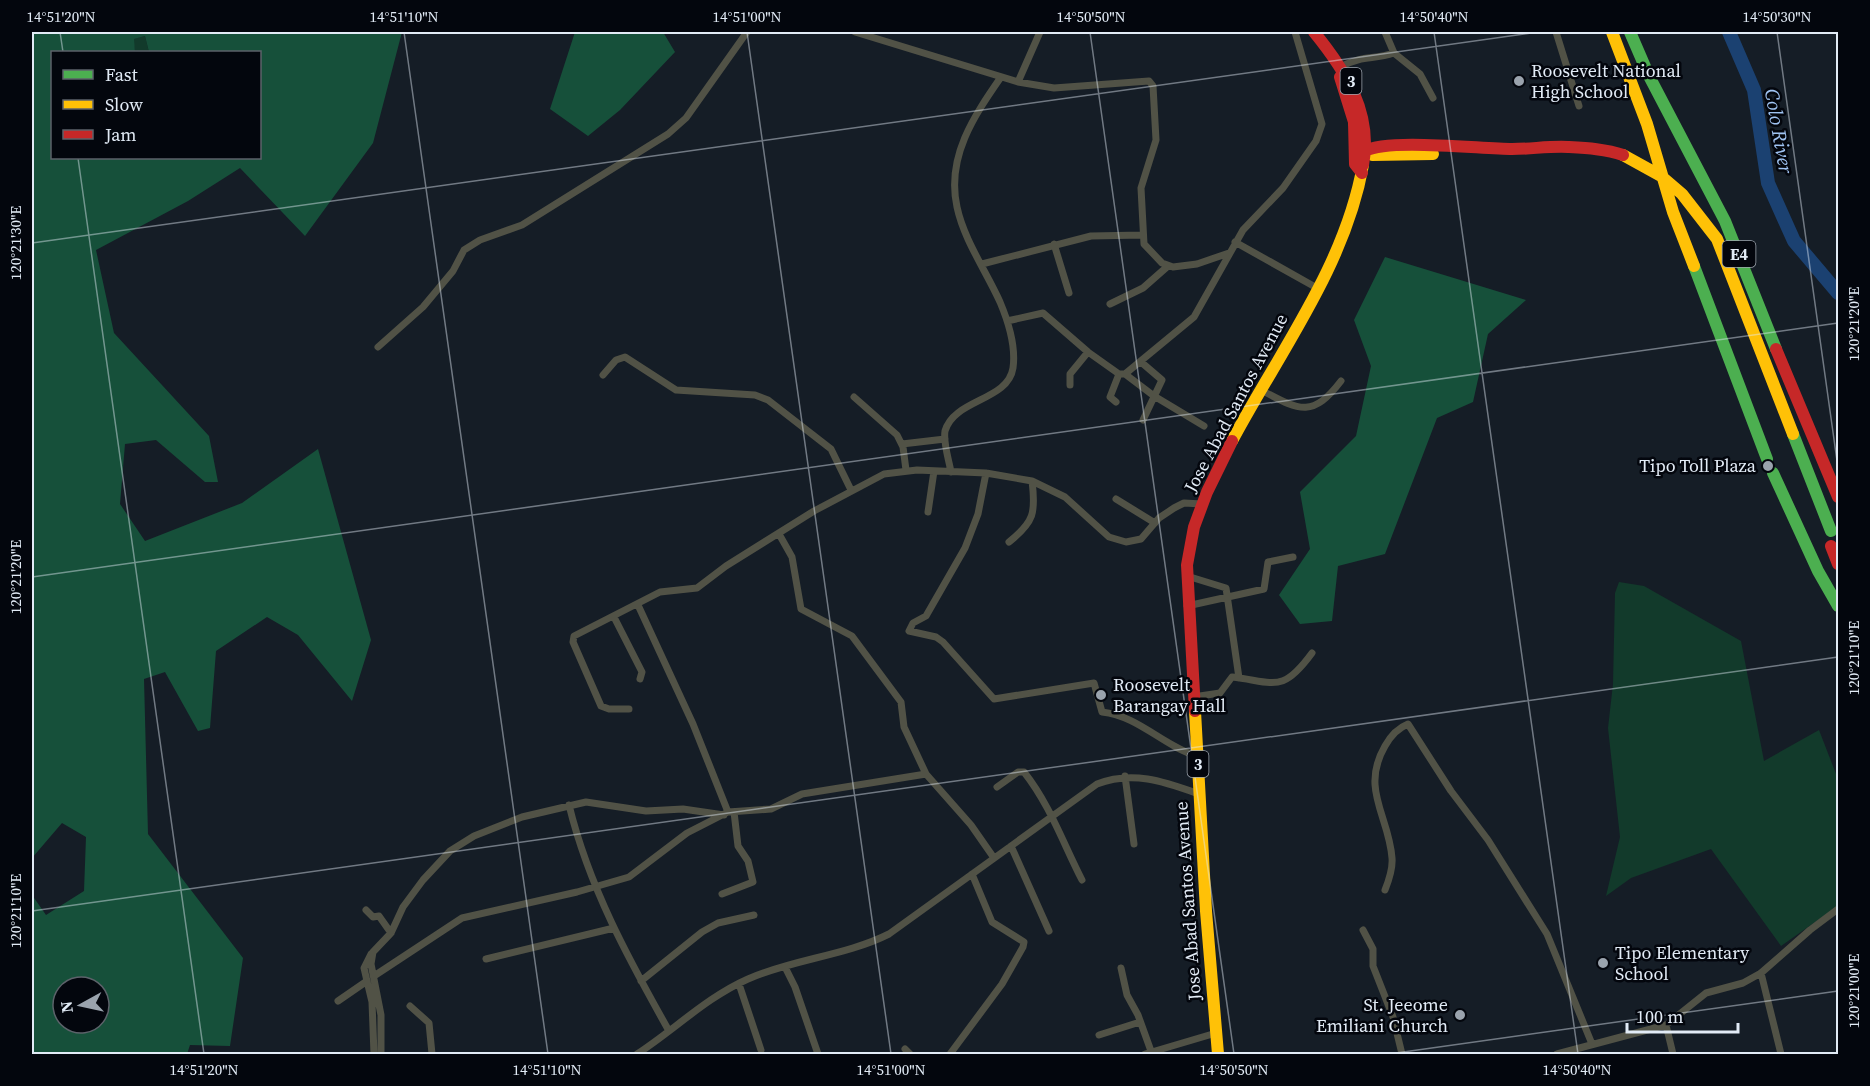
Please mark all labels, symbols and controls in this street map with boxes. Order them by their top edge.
text: 14°51'20"N [26,6,96,27]
text: 14°51'10"N [369,6,439,27]
text: 14°51'00"N [712,6,782,27]
text: 14°50'50"N [1056,6,1126,27]
text: 14°50'40"N [1399,6,1469,27]
text: 14°50'30"N [1742,6,1812,27]
legend [51,51,261,159]
place label: Roosevelt National High School [1531,58,1681,104]
text: Fast [105,62,138,87]
road number: 3 [1340,68,1362,94]
marker: Roosevelt National High School [1512,74,1526,88]
water label: Colo River [1758,86,1800,177]
text: Slow [105,92,143,117]
text: Jam [104,122,137,147]
text: 120°21'30"E [5,206,26,280]
road number: E4 [1722,241,1756,267]
text: 120°21'20"E [1843,287,1864,361]
street label: Jose Abad Santos Avenue [1177,309,1293,497]
place label: Tipo Toll Plaza [1639,453,1757,478]
marker: Tipo Toll Plaza [1761,459,1775,473]
text: 120°21'20"E [5,540,26,614]
text: 120°21'10"E [1843,621,1864,695]
place label: Roosevelt Barangay Hall [1113,672,1226,718]
marker: Roosevelt Barangay Hall [1094,688,1108,702]
road number: 3 [1188,751,1208,777]
street label: Jose Abad Santos Avenue [1168,801,1207,1002]
text: 120°21'10"E [5,874,26,948]
place label: Tipo Elementary School [1615,940,1750,986]
text: 120°21'00"E [1843,954,1864,1028]
marker: Tipo Elementary School [1596,956,1610,970]
north arrow [51,975,111,1035]
place label: St. Jeeome Emiliani Church [1316,992,1448,1038]
scale bar [1627,996,1738,1034]
text: N [54,999,78,1014]
text: 100 m [1636,1004,1683,1029]
marker: St. Jeeome Emiliani Church [1453,1008,1467,1022]
text: 14°51'20"N [169,1059,239,1080]
text: 14°51'10"N [512,1059,582,1080]
text: 14°51'00"N [856,1059,926,1080]
text: 14°50'50"N [1199,1059,1269,1080]
text: 14°50'40"N [1542,1059,1612,1080]

